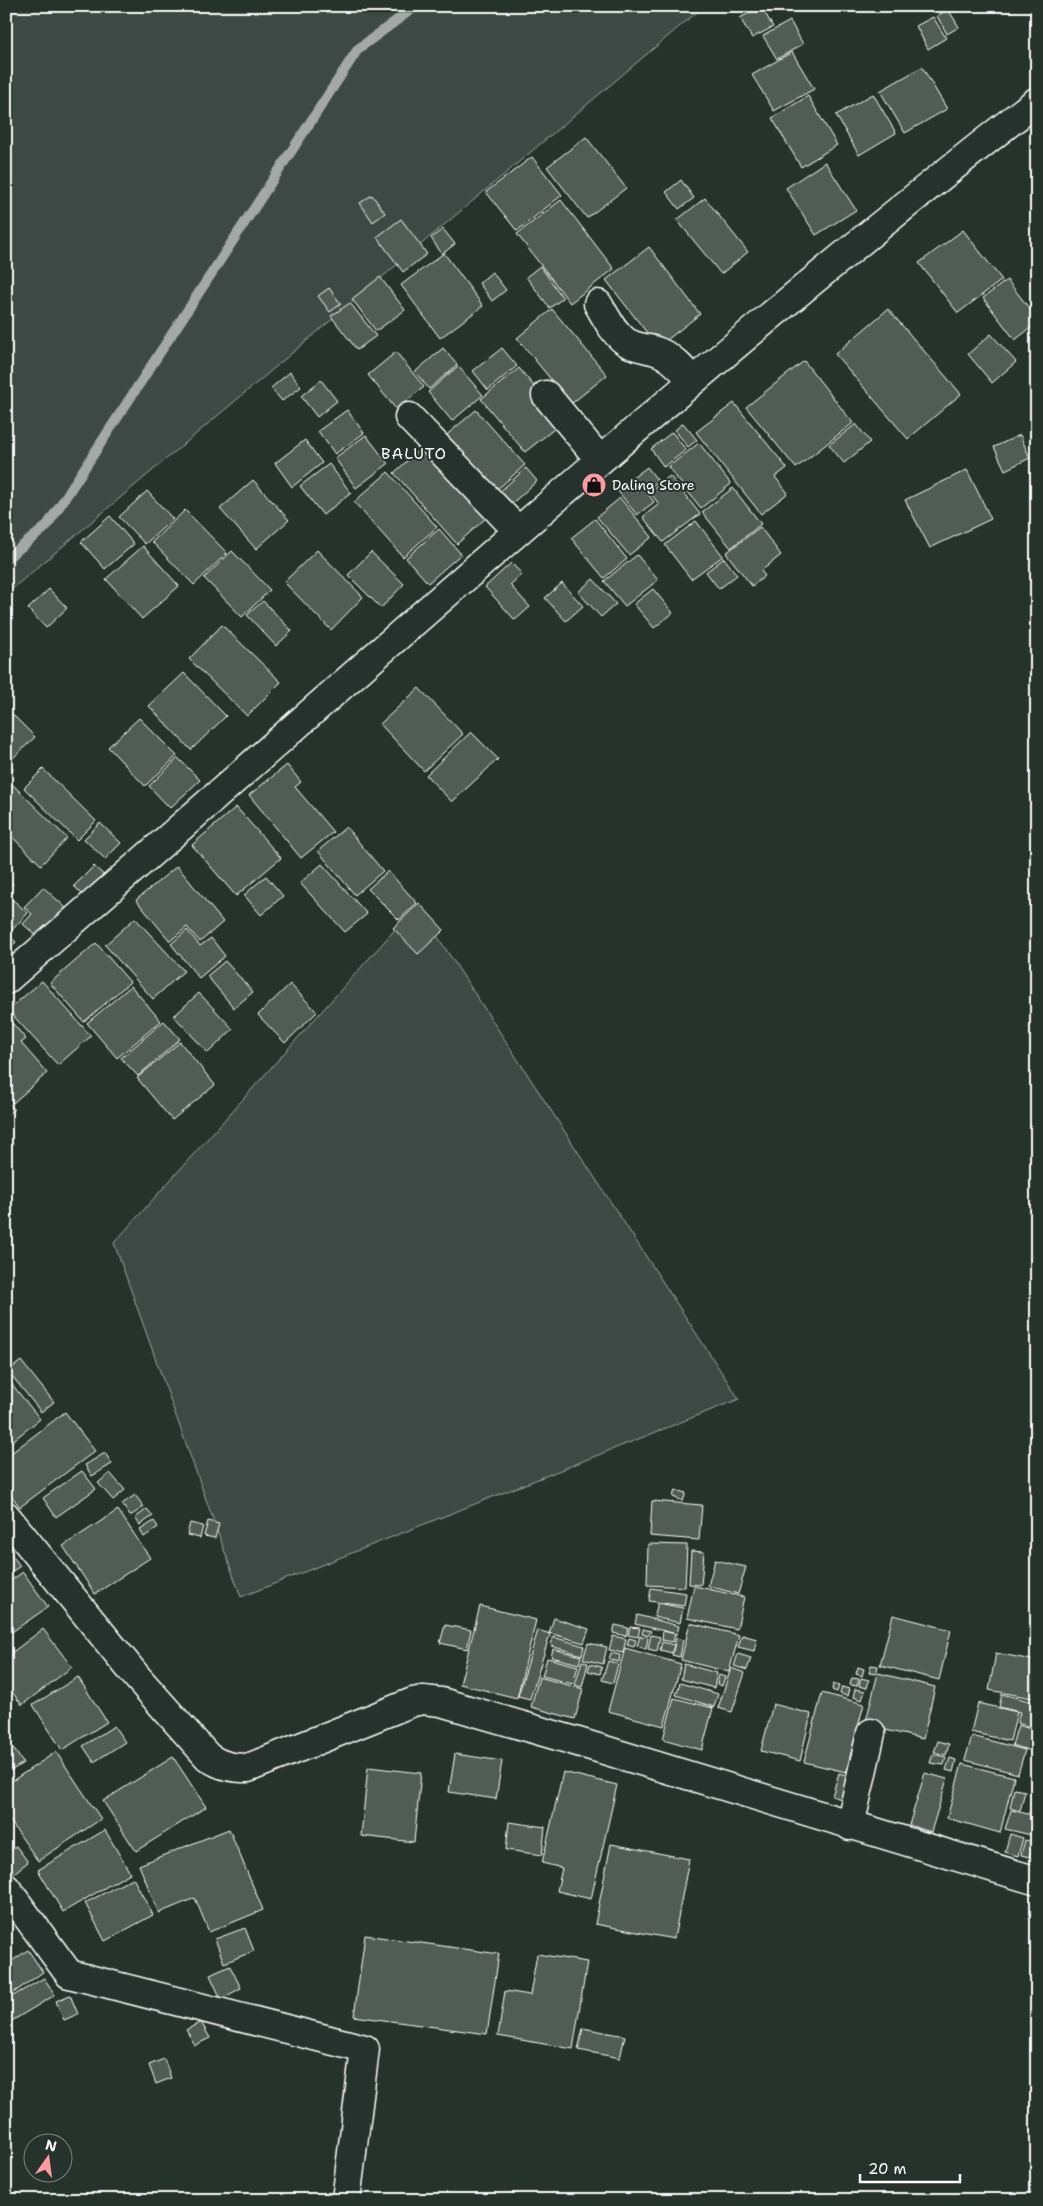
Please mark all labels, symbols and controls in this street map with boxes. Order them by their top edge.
district label: BALUTO [381,443,447,464]
shop icon: Daling Store [581,472,607,498]
place label: Daling Store [612,476,695,494]
north arrow [22,2134,72,2184]
text: N [44,2135,59,2155]
scale bar [860,2151,960,2183]
text: 20 m [868,2159,907,2179]

